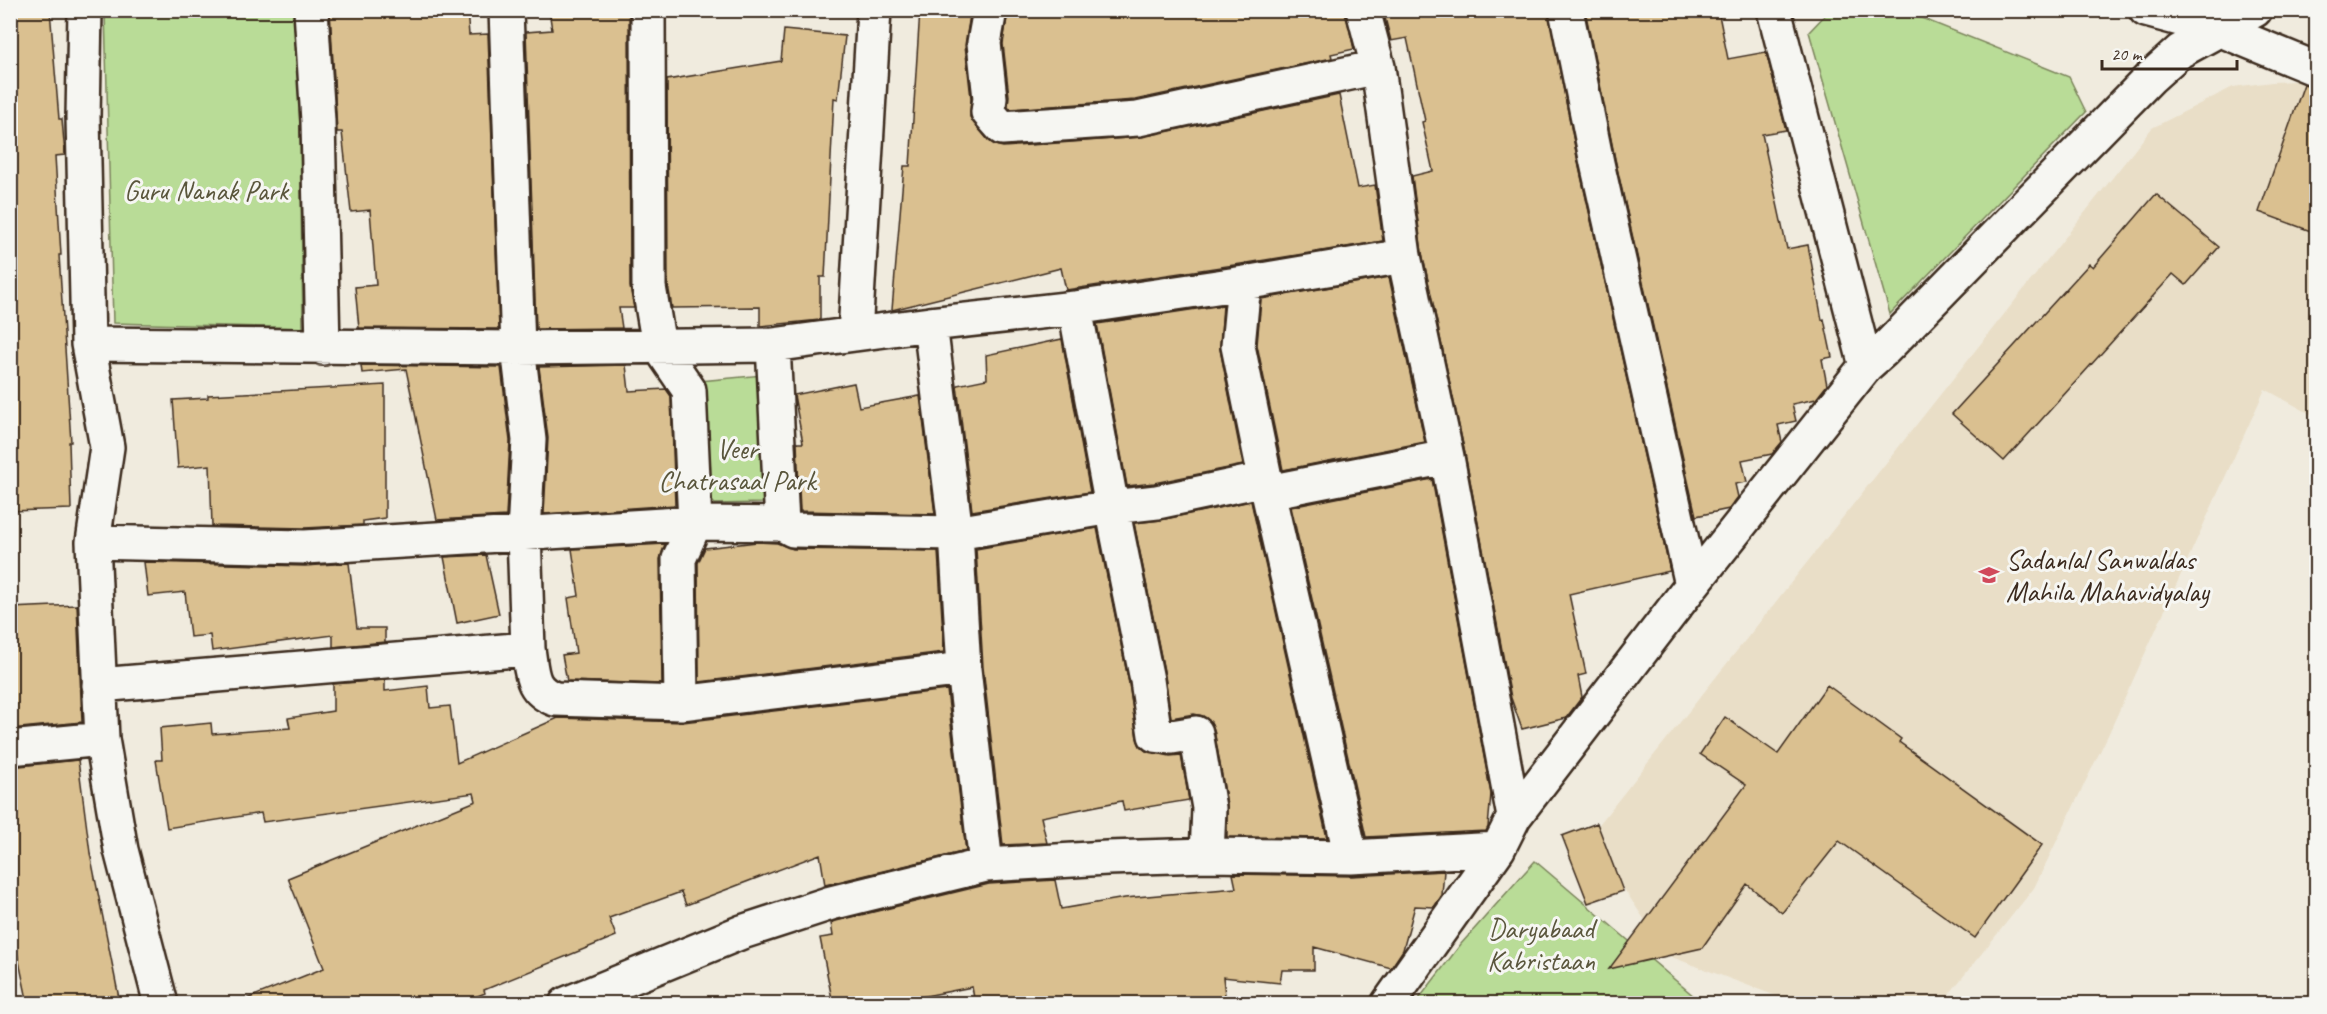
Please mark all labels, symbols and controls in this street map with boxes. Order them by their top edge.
scale bar [2102,33,2237,71]
text: 20 m [2111,43,2144,65]
park label: Guru Nanak Park [124,173,290,208]
park label: Veer Chatrasaal Park [659,431,818,498]
place label: Sadanlal Sanwaldas Mahila Mahavidyalay [2006,542,2211,609]
school or university icon: Sadanlal Sanwaldas Mahila Mahavidyalay [1977,563,2001,587]
park label: Daryabaad Kabristaan [1487,911,1598,978]

